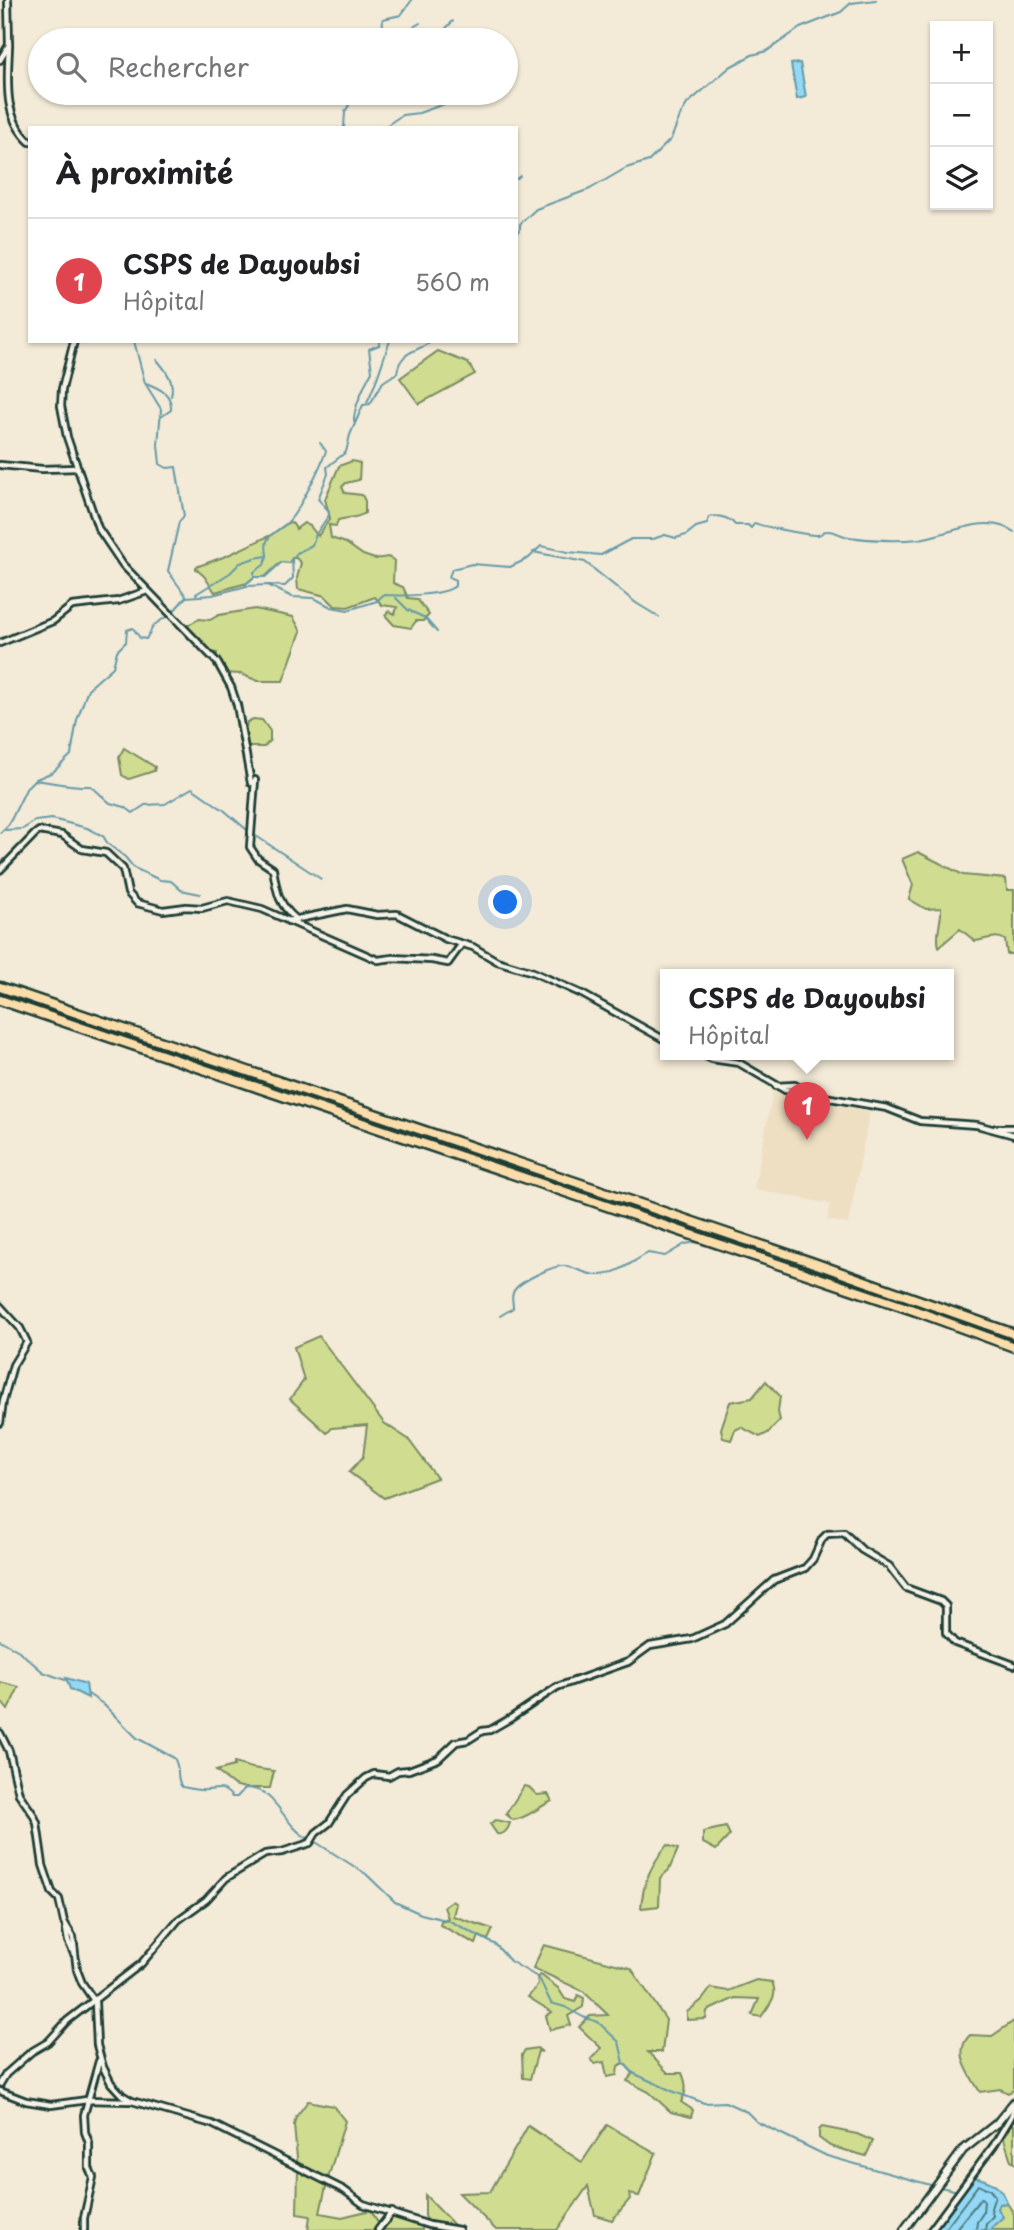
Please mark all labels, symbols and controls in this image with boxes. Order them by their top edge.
map controls [930,21,993,210]
button: + [930,21,993,84]
search box [28,28,518,105]
text: Rechercher [108,47,249,86]
icon: search [52,48,90,86]
button: − [930,84,993,147]
button: layers [930,147,993,210]
text: À proximité [56,149,233,194]
text: CSPS de Dayoubsi [123,244,360,283]
text: 1 [74,264,85,299]
text: 560 m [415,264,490,299]
text: Hôpital [123,283,205,318]
your location [488,885,522,919]
popup [660,969,954,1060]
text: CSPS de Dayoubsi [688,978,926,1017]
text: Hôpital [688,1017,770,1052]
pin: 1 [784,1082,830,1140]

